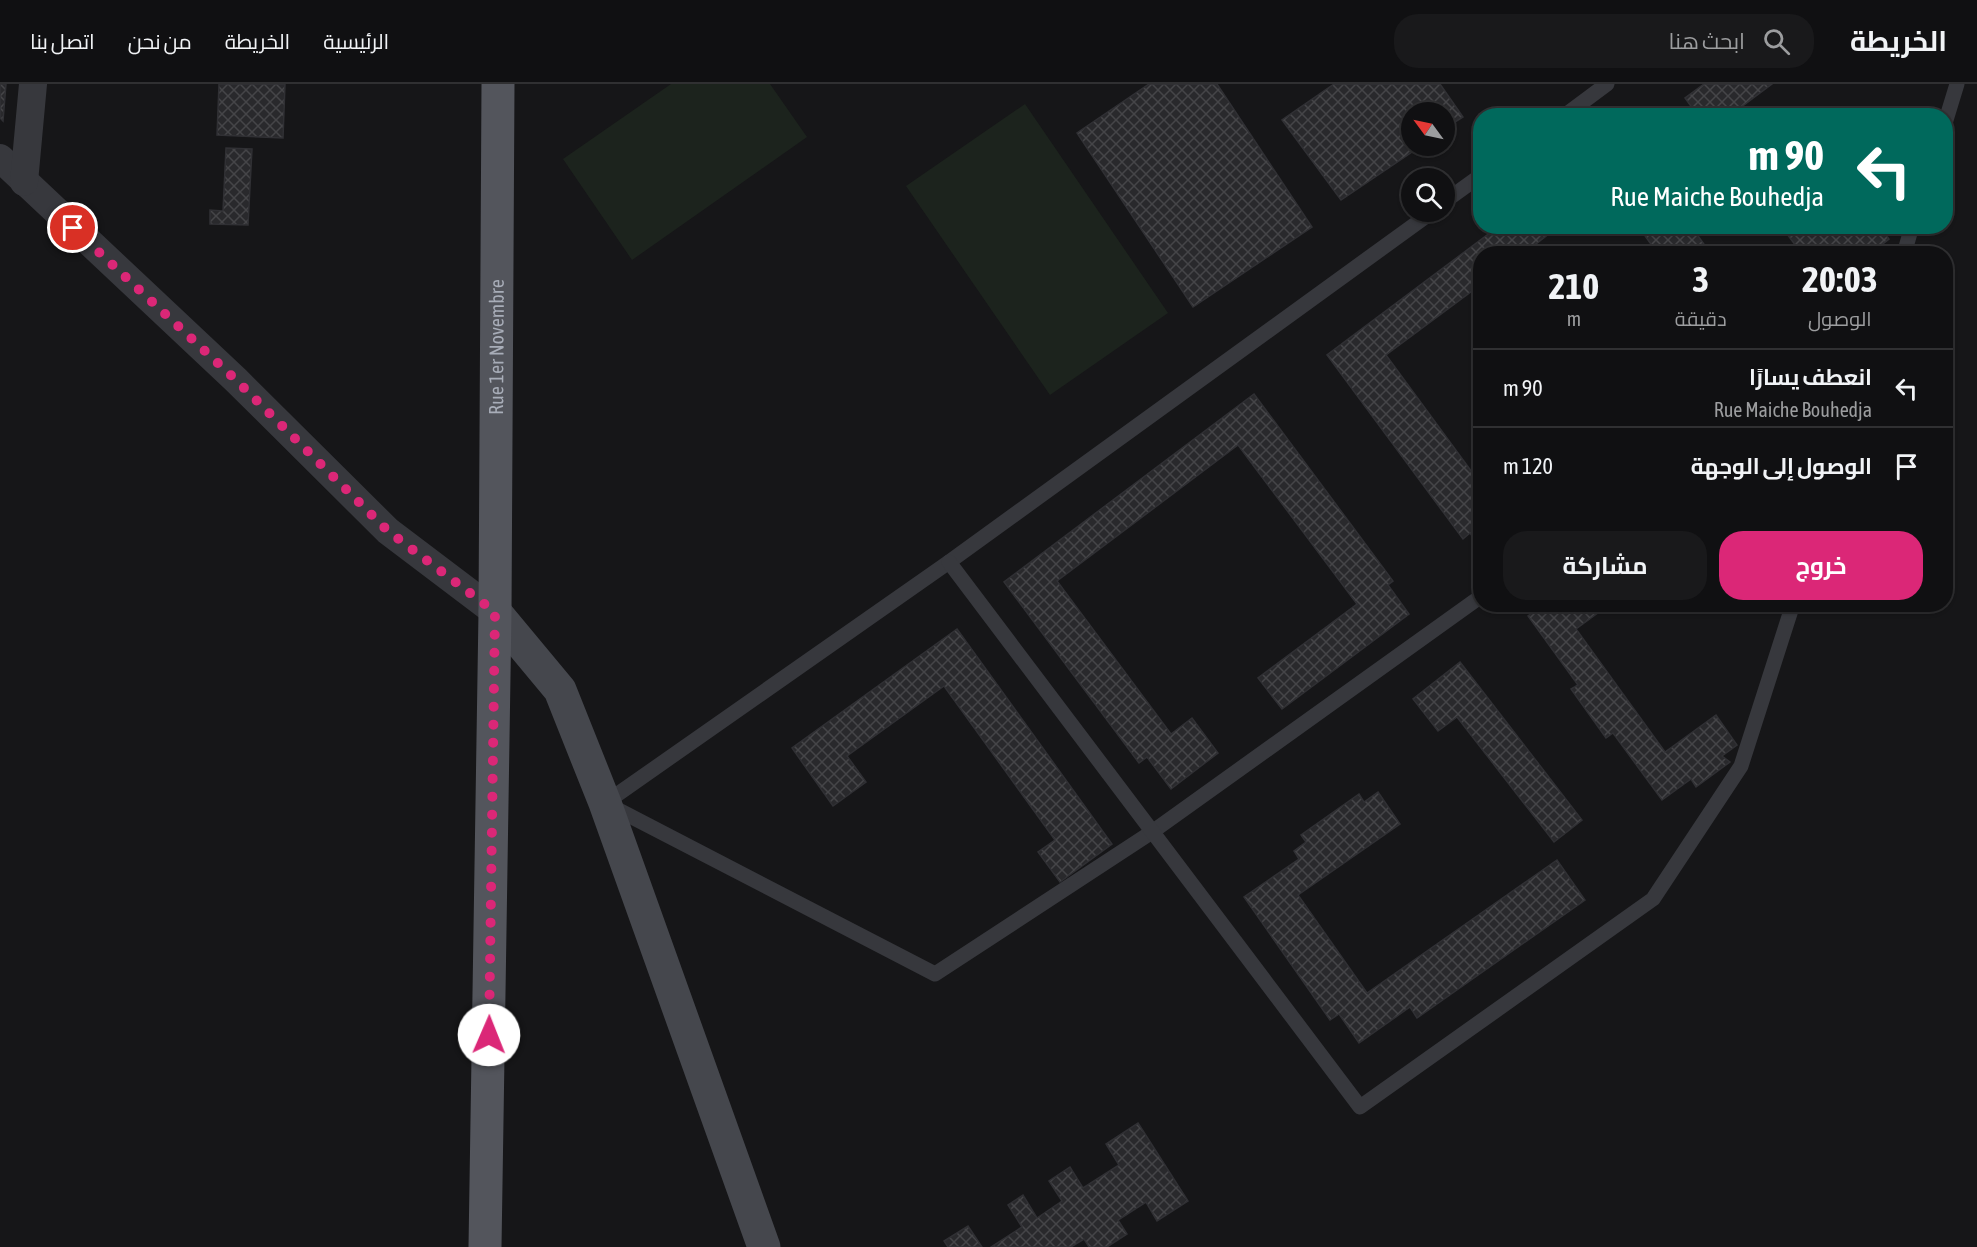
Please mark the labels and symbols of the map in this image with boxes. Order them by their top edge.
north arrow [1401,102,1455,156]
pin [47,202,98,253]
street label: Rue 1er Novembre [484,279,508,415]
position arrow [457,1003,521,1067]

